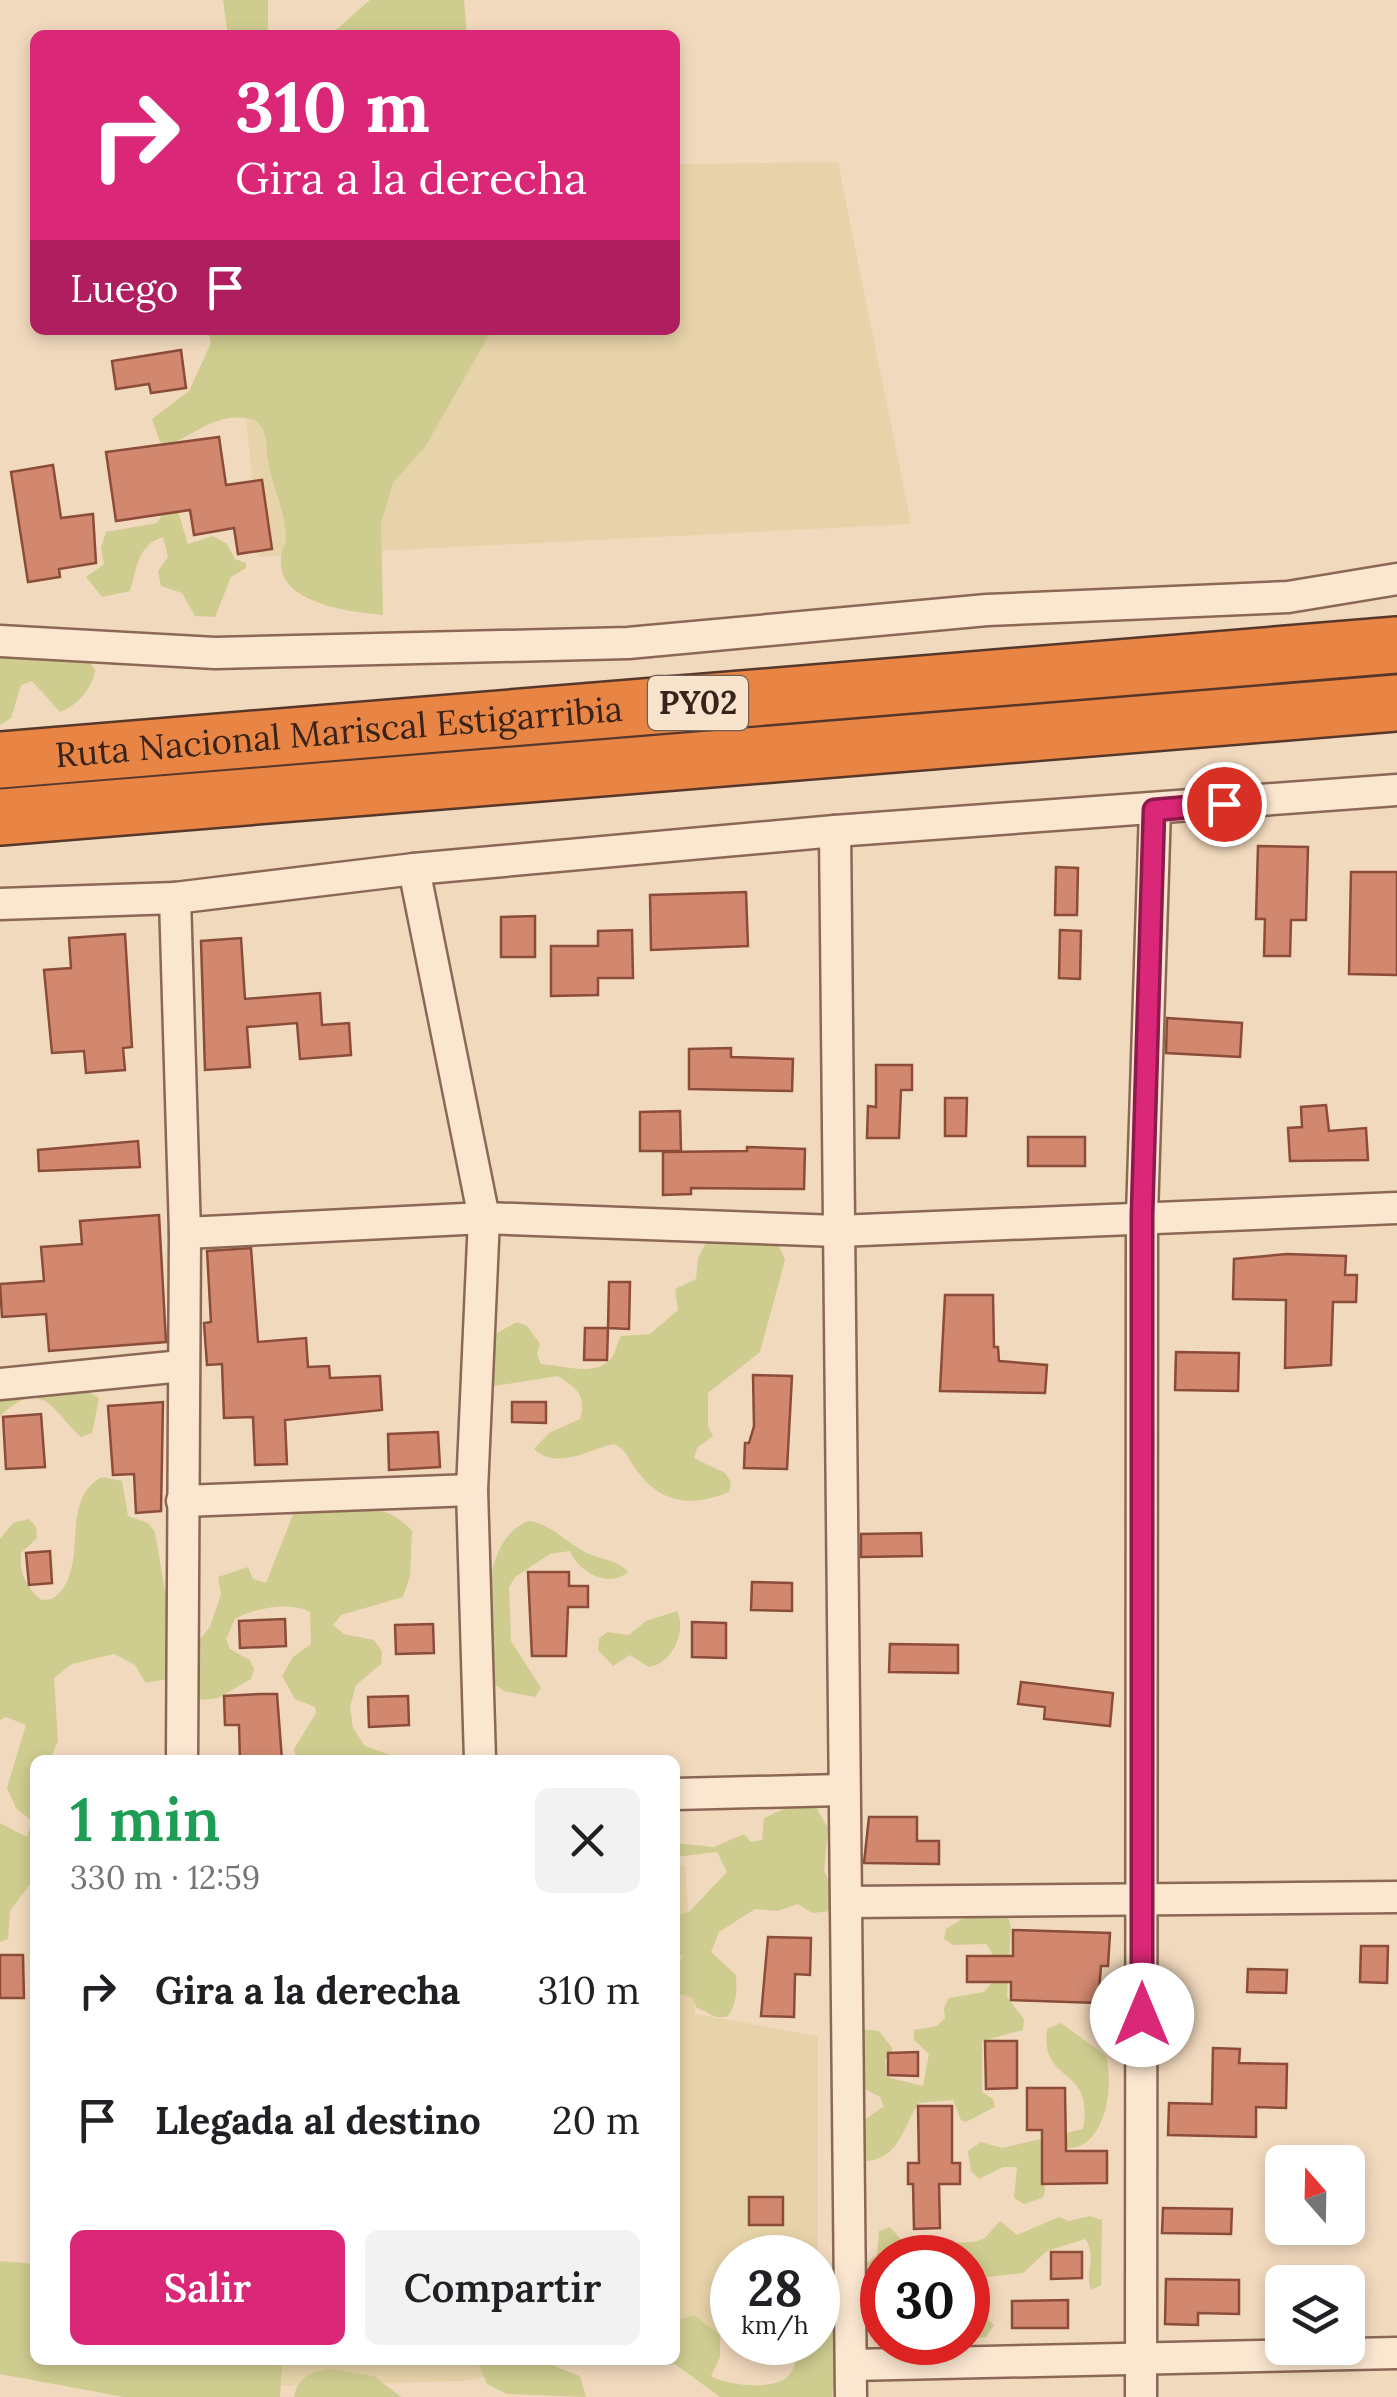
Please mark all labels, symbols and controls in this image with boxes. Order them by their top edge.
text: 310 m [235,62,430,151]
icon: right [70,70,200,200]
text: Gira a la derecha [235,149,587,206]
icon: arrive [198,260,253,315]
text: Luego [70,264,178,312]
road number: PY02 [648,676,748,730]
street label: Ruta Nacional Mariscal Estigarribia [53,686,624,777]
pin [1182,762,1267,847]
icon: arrive [1197,777,1252,832]
text: 1 min [70,1781,220,1857]
button: close [535,1788,640,1893]
text: 330 m · 12:59 [70,1857,260,1898]
icon: right [70,1963,125,2018]
position arrow [1090,1963,1194,2067]
text: Gira a la derecha [155,1966,460,2014]
text: 310 m [537,1966,640,2014]
icon: arrive [70,2093,125,2148]
text: Llegada al destino [155,2096,481,2144]
text: 20 m [552,2096,640,2144]
north arrow [1265,2145,1365,2245]
map controls [1265,2145,1365,2365]
button: Salir [70,2230,345,2345]
button: Compartir [365,2230,640,2345]
speed limit sign: 30 [860,2235,990,2365]
text: 28 [747,2256,803,2320]
button: layers [1265,2265,1365,2365]
text: km/h [741,2309,809,2341]

